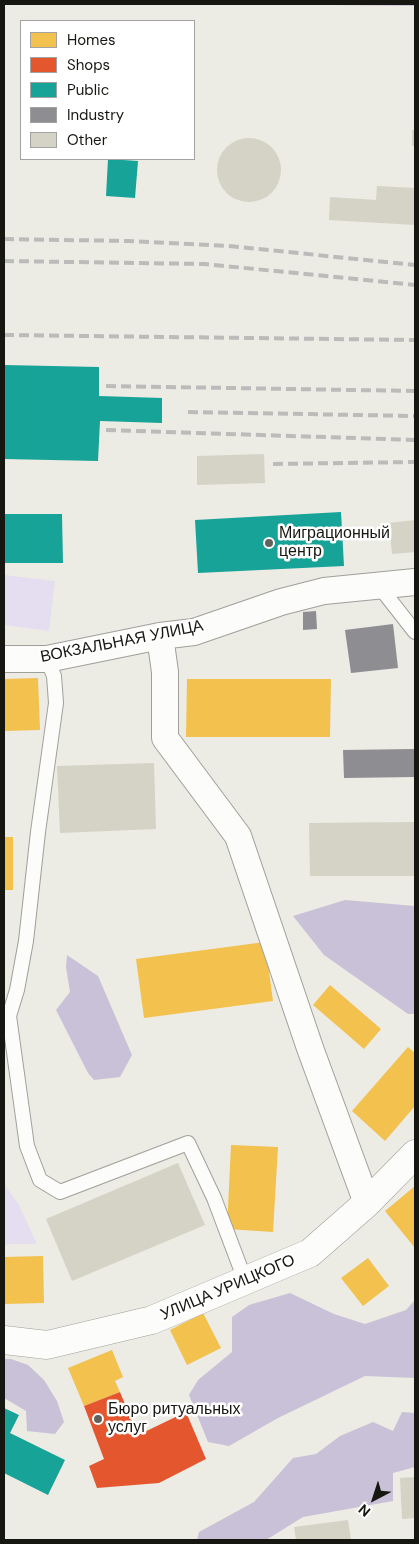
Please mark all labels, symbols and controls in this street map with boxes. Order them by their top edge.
legend [20,20,195,160]
text: Homes [67,30,116,50]
text: Shops [67,55,110,75]
text: Public [67,80,109,100]
text: Industry [67,105,124,125]
text: Other [67,130,107,150]
place label: Миграционный центр [279,524,390,562]
marker: Миграционный центр [263,537,275,549]
street label: ВОКЗАЛЬНАЯ УЛИЦА [39,617,205,667]
street label: УЛИЦА УРИЦКОГО [158,1251,298,1325]
place label: Бюро ритуальных услуг [108,1400,241,1438]
marker: Бюро ритуальных услуг [92,1413,104,1425]
north arrow [349,1474,399,1524]
text: N [355,1500,374,1521]

